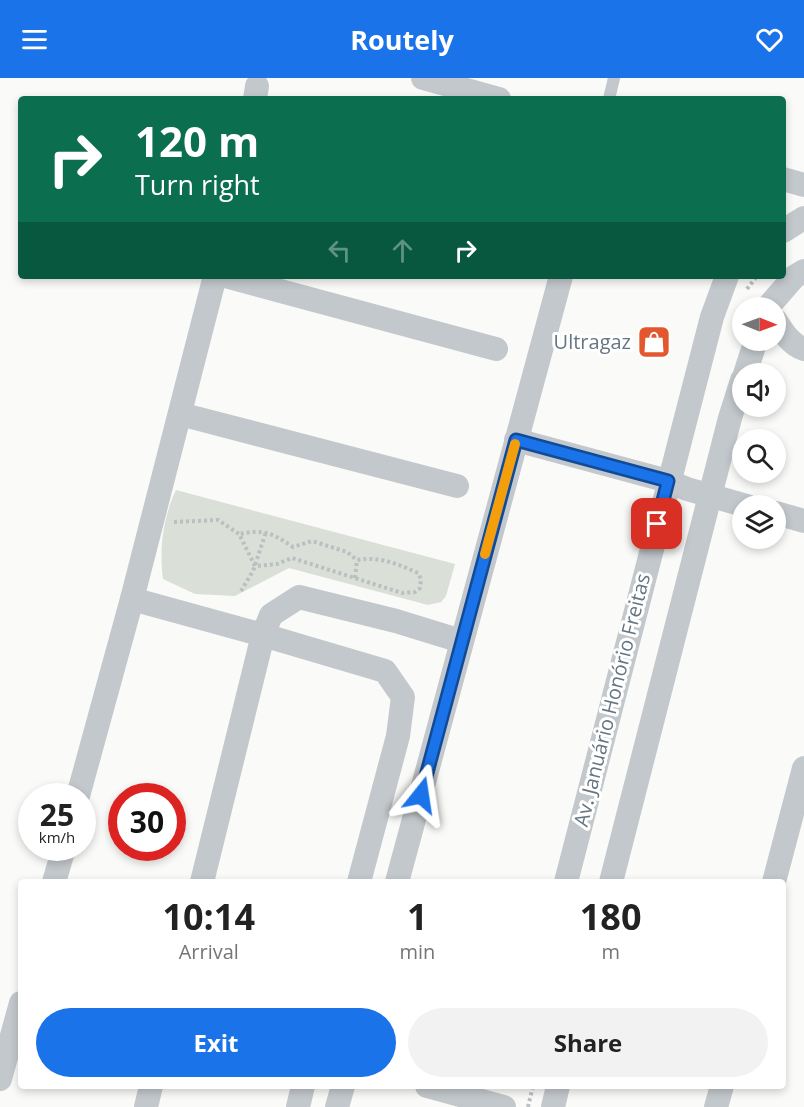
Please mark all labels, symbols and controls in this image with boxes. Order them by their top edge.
text: Routely [350,21,454,58]
icon: menu [18,23,51,56]
icon: heart [753,23,786,56]
text: 120 m [135,112,259,169]
icon: right [36,120,114,198]
text: Turn right [135,166,260,203]
icon: left [323,234,356,267]
icon: ahead [386,234,419,267]
icon: right [449,234,482,267]
north arrow [732,297,786,351]
map controls [732,297,786,549]
shop icon: Ultragaz [636,324,672,360]
place label: Ultragaz [554,328,631,355]
button: sound [732,363,786,417]
button: search [732,429,786,483]
button: layers [732,495,786,549]
pin [631,498,682,549]
icon: arrive [640,507,673,540]
street label: Av. Januário Honório Freitas [567,571,656,829]
position arrow [389,763,453,827]
speed limit sign: 30 [108,783,186,861]
text: 25 [40,794,74,835]
text: km/h [39,827,75,847]
text: 10:14 [162,892,255,941]
text: 1 [407,892,428,941]
text: 180 [580,892,642,941]
text: Arrival [179,938,239,965]
text: min [399,938,435,965]
text: m [601,938,620,965]
button: Exit [36,1008,396,1077]
button: Share [408,1008,768,1077]

